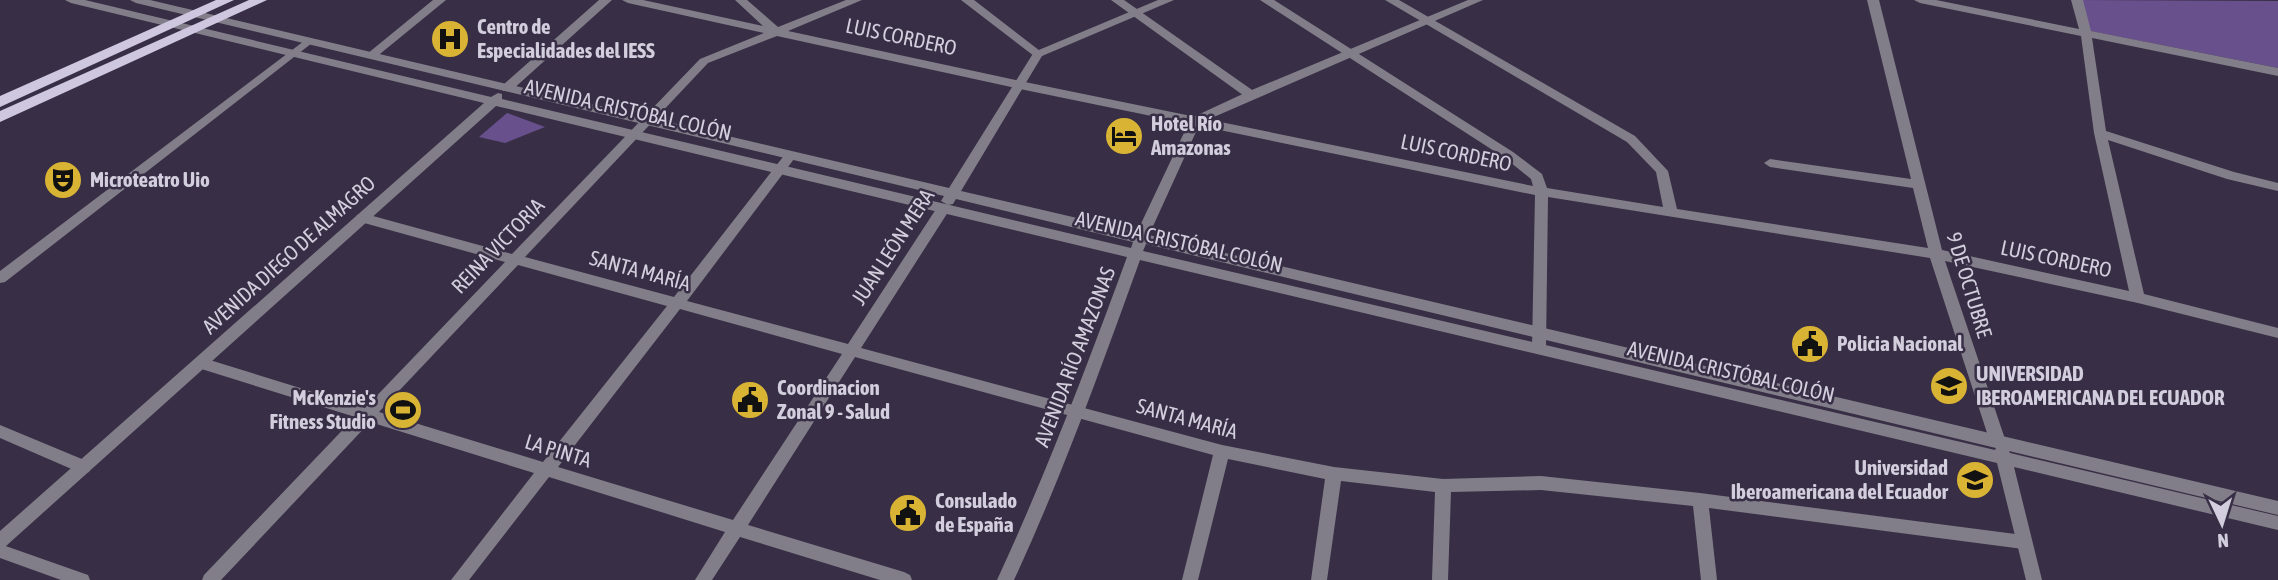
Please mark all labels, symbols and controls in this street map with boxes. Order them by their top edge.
street label: LUIS CORDERO [844,13,959,59]
place label: Centro de Especialidades del IESS [477,14,655,62]
hospital icon: Centro de Especialidades del IESS [429,18,471,60]
street label: AVENIDA CRISTÓBAL COLÓN [522,74,734,145]
place label: Hotel Río Amazonas [1150,111,1231,159]
hotel icon: Hotel Río Amazonas [1103,115,1145,157]
street label: LUIS CORDERO [1399,129,1514,175]
theatre icon: Microteatro Uio [42,159,84,201]
place label: Microteatro Uio [90,167,210,191]
street label: AVENIDA DIEGO DE ALMAGRO [197,170,380,338]
street label: JUAN LEÓN MERA [846,184,939,309]
street label: REINA VICTORIA [446,192,549,298]
street label: AVENIDA CRISTÓBAL COLÓN [1073,206,1285,277]
street label: 9 DE OCTUBRE [1943,229,1997,340]
street label: LUIS CORDERO [1999,235,2114,281]
street label: SANTA MARÍA [587,245,694,295]
street label: AVENIDA RÍO AMAZONAS [1029,263,1119,450]
public building icon: Policia Nacional [1789,323,1831,365]
place label: Policia Nacional [1837,331,1963,355]
street label: AVENIDA CRISTÓBAL COLÓN [1625,336,1837,407]
place label: UNIVERSIDAD IBEROAMERICANA DEL ECUADOR [1976,361,2225,409]
school or university icon: UNIVERSIDAD IBEROAMERICANA DEL ECUADOR [1928,365,1970,407]
place label: Coordinacion Zonal 9 - Salud [777,375,890,423]
public building icon: Coordinacion Zonal 9 - Salud [729,379,771,421]
place label: McKenzie's Fitness Studio [270,385,377,433]
sports icon: McKenzie's Fitness Studio [382,389,424,431]
street label: SANTA MARÍA [1134,393,1241,443]
street label: LA PINTA [522,429,595,472]
place label: Universidad Iberoamericana del Ecuador [1731,455,1949,503]
school or university icon: Universidad Iberoamericana del Ecuador [1954,459,1996,501]
place label: Consulado de España [935,488,1017,536]
north arrow [2187,489,2257,559]
public building icon: Consulado de España [887,492,929,534]
text: N [2217,530,2230,552]

